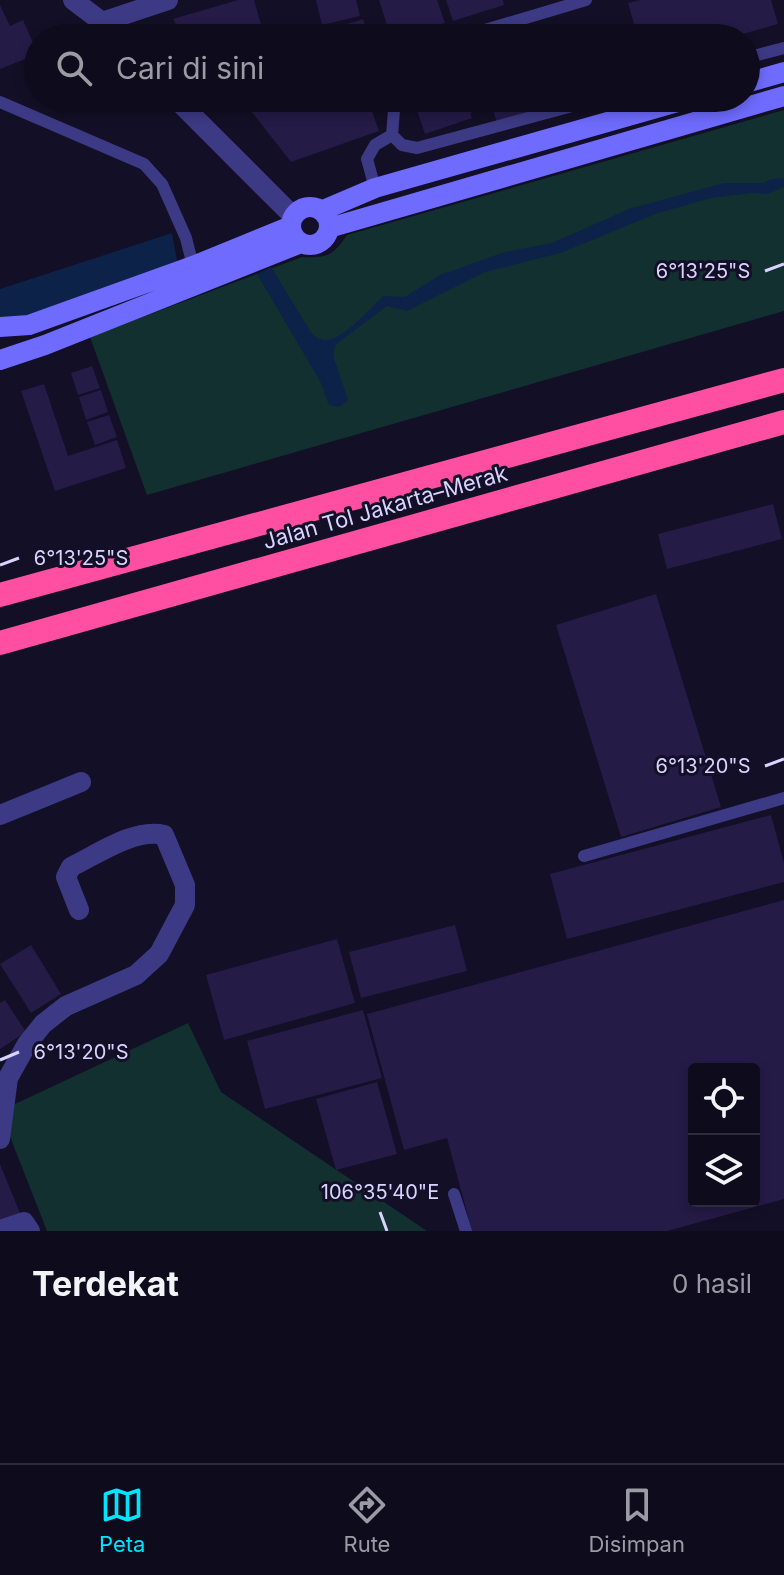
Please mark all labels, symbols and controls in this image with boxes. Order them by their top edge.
search box [24,24,760,112]
icon: search [52,46,96,90]
text: Cari di sini [116,50,264,86]
text: 6°13'25"S [656,259,750,283]
street label: Jalan Tol Jakarta–Merak [260,460,510,554]
text: 6°13'25"S [34,546,128,570]
text: 6°13'20"S [656,754,750,778]
text: 6°13'20"S [34,1040,128,1064]
map controls [688,1063,760,1207]
button: locate [688,1063,760,1135]
button: layers [688,1135,760,1207]
text: 106°35'40"E [321,1180,439,1204]
text: Terdekat [32,1263,179,1304]
text: 0 hasil [672,1268,752,1299]
tab: Peta [99,1483,145,1557]
tab: Rute [343,1483,390,1557]
tab: Disimpan [588,1483,685,1557]

